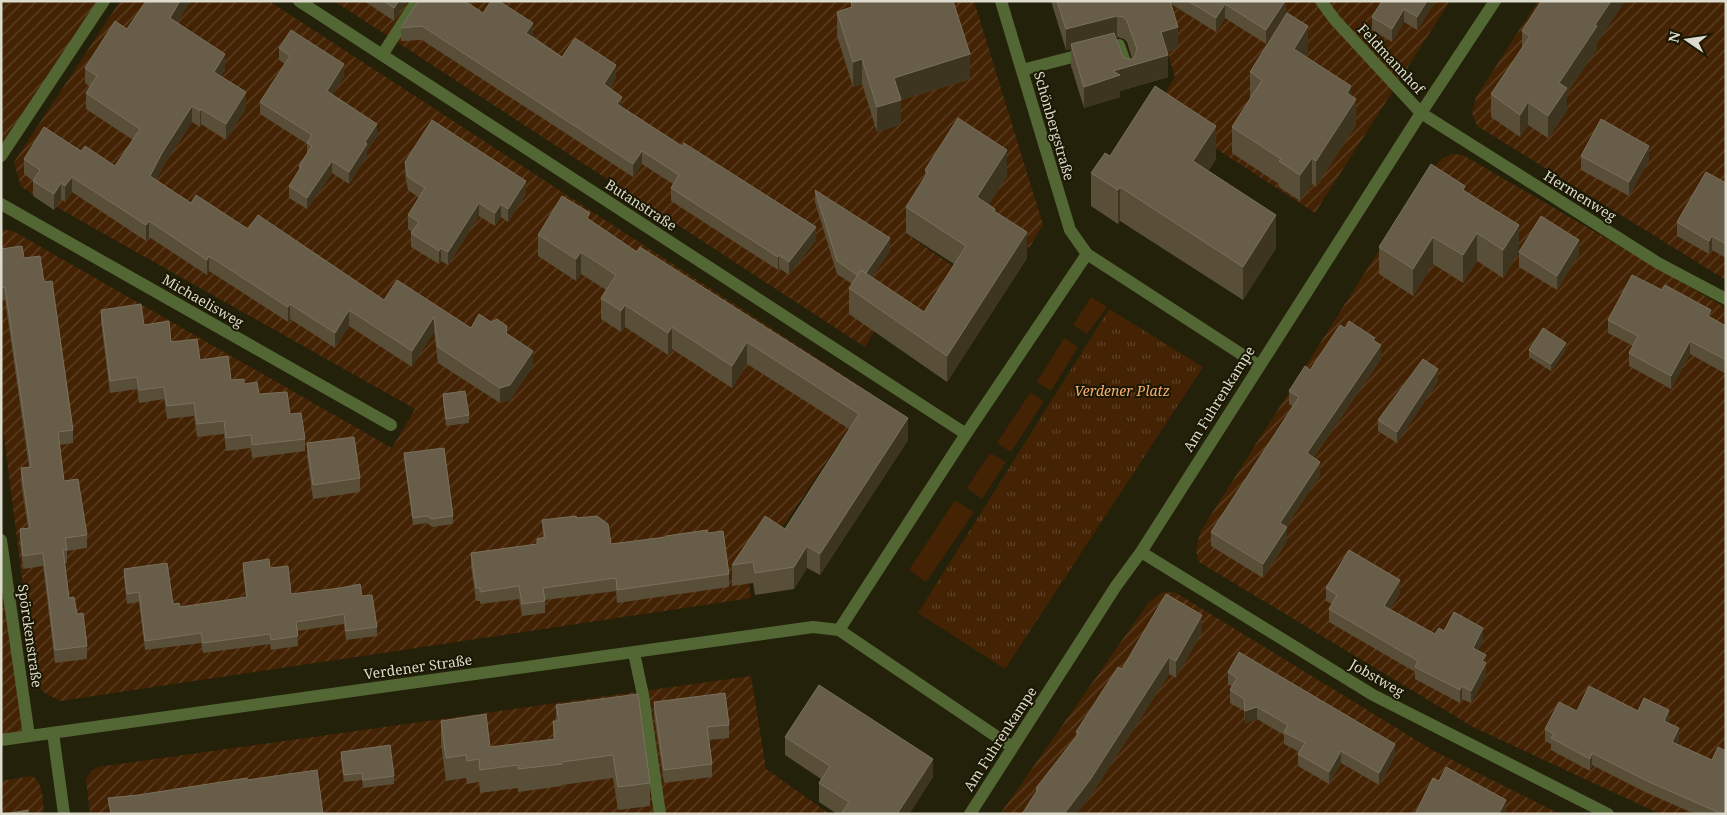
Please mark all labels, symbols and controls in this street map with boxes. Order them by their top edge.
north arrow [1662,15,1712,65]
street label: Feldmannhof [1354,19,1430,99]
text: N [1663,29,1684,44]
street label: Schönbergstraße [1030,69,1079,183]
street label: Hermenweg [1540,166,1620,226]
street label: Butanstraße [602,174,681,235]
street label: Michaelisweg [159,270,248,332]
street label: Am Fuhrenkampe [1178,342,1259,455]
park label: Verdener Platz [1074,381,1170,400]
street label: Spörckenstraße [14,583,47,689]
street label: Verdener Straße [363,650,473,683]
street label: Jobstweg [1346,654,1408,701]
street label: Am Fuhrenkampe [959,683,1041,795]

